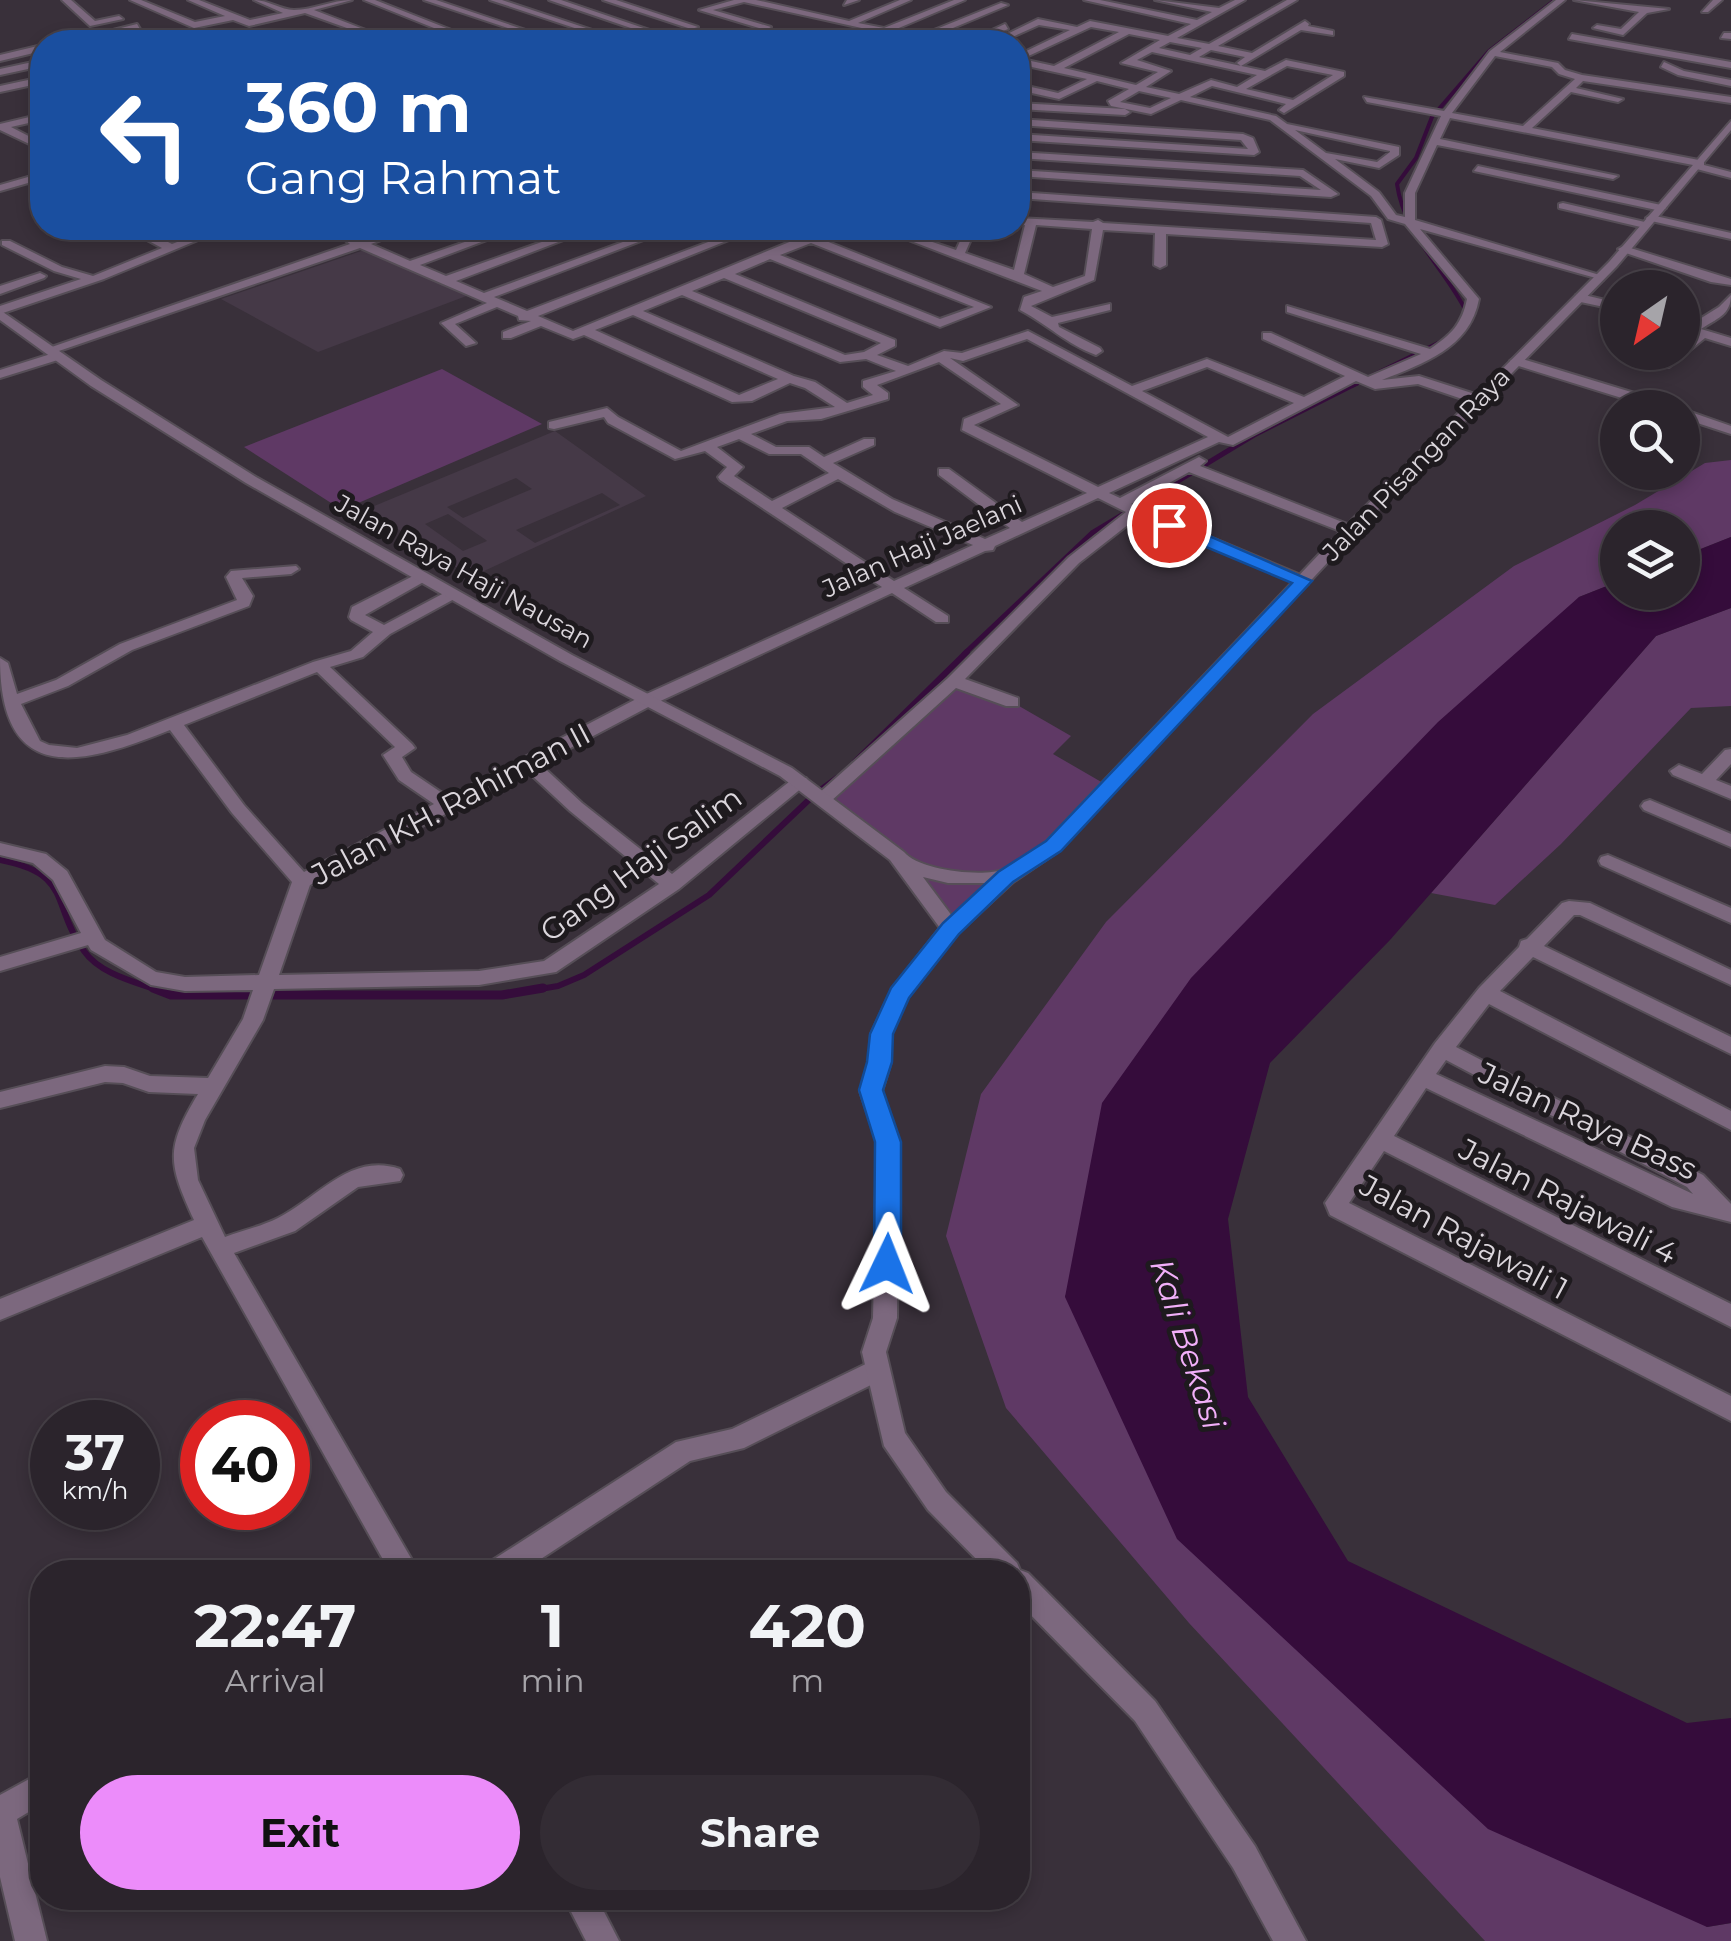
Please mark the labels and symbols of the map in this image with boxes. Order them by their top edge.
north arrow [1600,270,1700,370]
street label: Jalan Pisangan Raya [1316,361,1516,567]
pin [1127,483,1212,568]
street label: Jalan Raya Haji Nausan [329,487,598,654]
street label: Jalan Haji Jaelani [817,489,1026,604]
street label: Jalan KH. Rahiman II [305,715,597,894]
street label: Gang Haji Salim [533,779,749,949]
street label: Jalan Raya Bass [1472,1054,1703,1188]
street label: Jalan Rajawali 4 [1452,1130,1683,1272]
street label: Jalan Rajawali 1 [1353,1166,1574,1307]
position arrow [835,1212,939,1316]
water label: Kali Bekasi [1142,1254,1234,1435]
speed limit sign: 40 [180,1400,310,1530]

